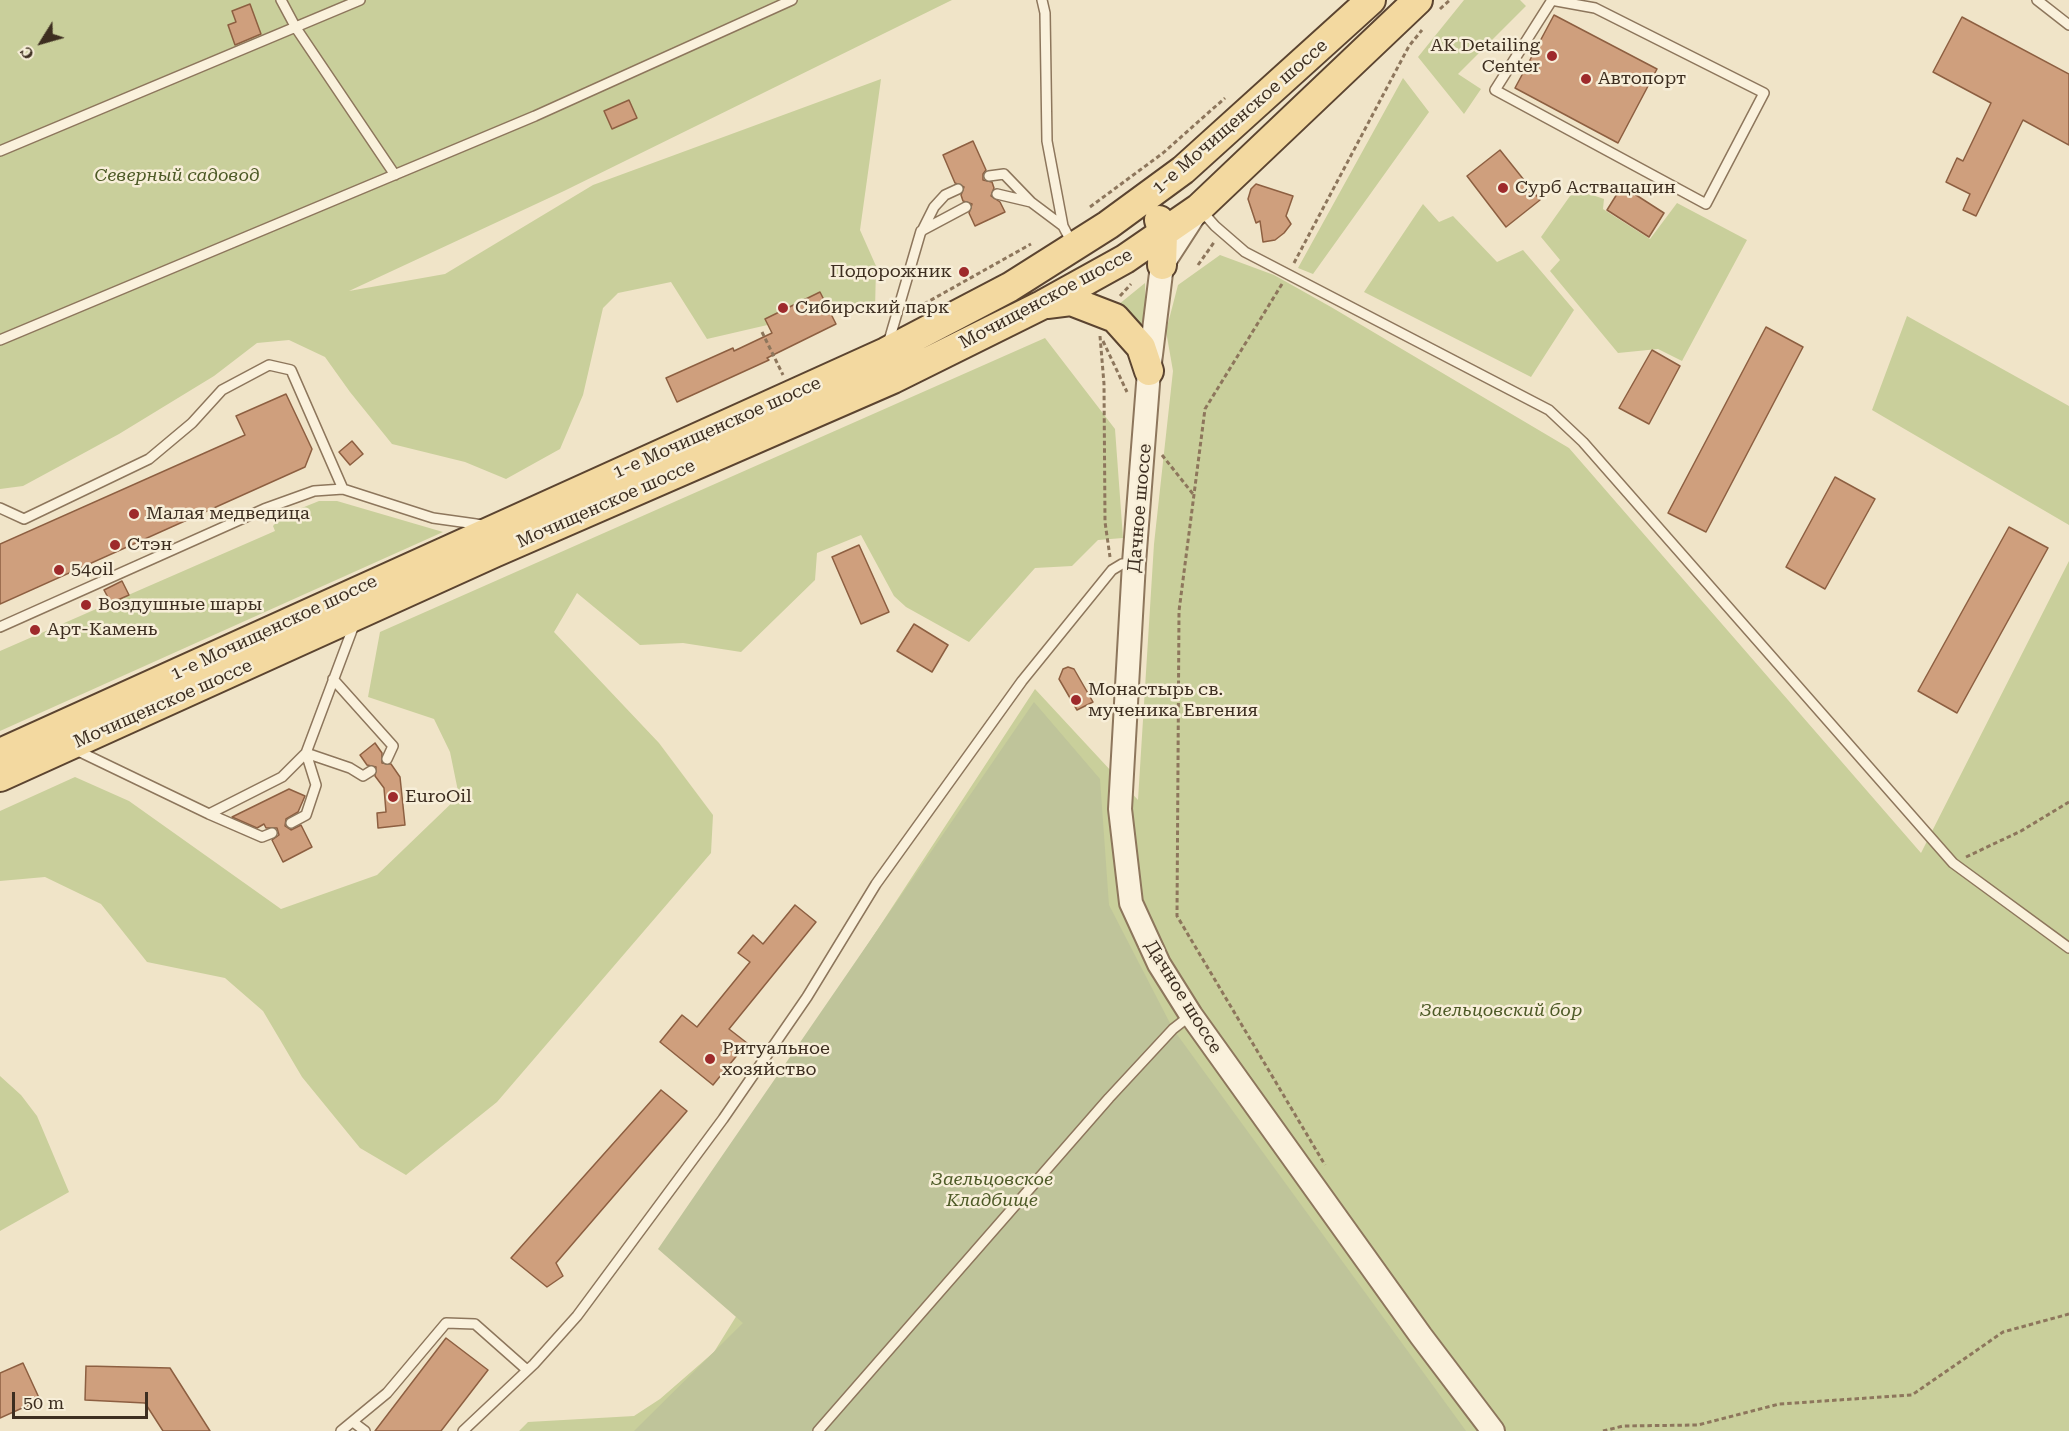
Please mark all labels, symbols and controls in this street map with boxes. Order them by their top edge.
north arrow [12,12,72,72]
street label: 1-е Мочищенское шоссе [1148,35,1332,199]
place label: АК Detailing Center [1431,35,1540,78]
text: С [16,43,38,63]
marker: АК Detailing Center [1545,49,1559,63]
place label: Автопорт [1598,68,1686,90]
marker: Автопорт [1579,72,1593,86]
park label: Северный садовод [94,165,260,187]
place label: Сурб Аствацацин [1515,177,1676,199]
marker: Сурб Аствацацин [1496,181,1510,195]
street label: Мочищенское шоссе [956,244,1136,354]
place label: Подорожник [830,261,952,283]
marker: Подорожник [957,265,971,279]
place label: Сибирский парк [795,297,949,319]
marker: Сибирский парк [776,301,790,315]
street label: 1-е Мочищенское шоссе [610,372,824,484]
street label: Дачное шоссе [1124,443,1156,573]
street label: Мочищенское шоссе [514,455,698,553]
place label: Малая медведица [146,503,310,525]
marker: Малая медведица [127,507,141,521]
place label: Стэн [127,534,172,556]
marker: Стэн [108,538,122,552]
place label: 54oil [71,559,114,581]
marker: 54oil [52,563,66,577]
street label: 1-е Мочищенское шоссе [167,571,381,685]
place label: Воздушные шары [98,594,262,616]
marker: Воздушные шары [79,598,93,612]
place label: Арт-Камень [47,619,157,641]
marker: Арт-Камень [28,623,42,637]
street label: Мочищенское шоссе [71,655,255,753]
place label: Монастырь св. мученика Евгения [1088,679,1258,722]
marker: Монастырь св. мученика Евгения [1069,693,1083,707]
place label: EuroOil [405,786,472,808]
marker: EuroOil [386,790,400,804]
street label: Дачное шоссе [1140,936,1226,1058]
park label: Заельцовский бор [1420,1000,1582,1022]
place label: Ритуальное хозяйство [722,1038,830,1080]
marker: Ритуальное хозяйство [703,1052,717,1066]
park label: Заельцовское Кладбище [931,1169,1053,1212]
scale bar [15,1380,152,1418]
text: 50 m [23,1392,64,1413]

